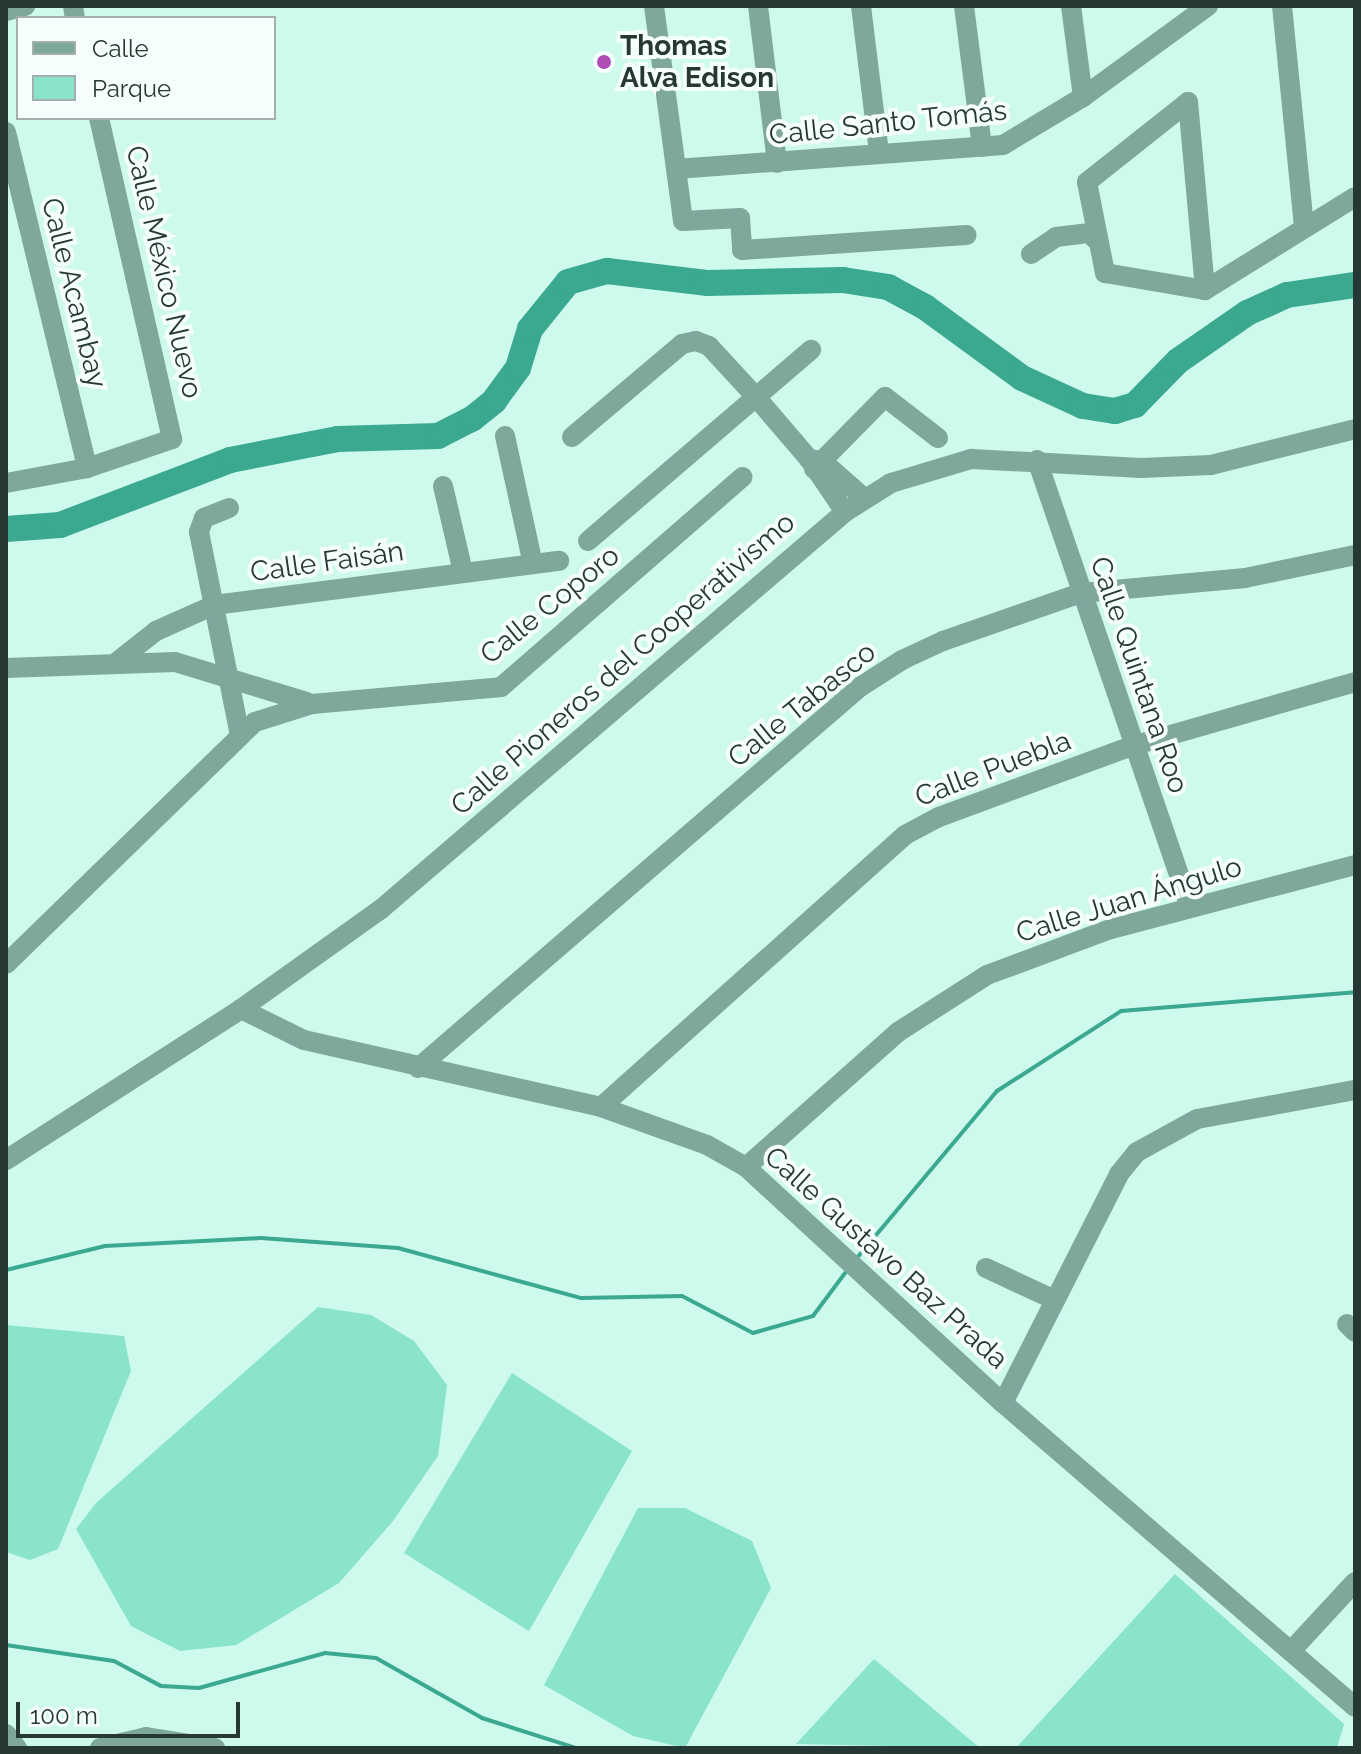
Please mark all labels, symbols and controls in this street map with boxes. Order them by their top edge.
legend [16,16,276,120]
place label: Thomas Alva Edison [620,29,774,95]
text: Calle [92,34,149,63]
marker: Thomas Alva Edison [595,53,613,71]
text: Parque [92,74,171,103]
street label: Calle Santo Tomás [767,94,1009,152]
street label: Calle México Nuevo [119,142,209,402]
street label: Calle Acambay [34,194,114,392]
street label: Calle Pioneros del Cooperativismo [444,505,802,823]
street label: Calle Faisán [248,535,406,589]
street label: Calle Coporo [474,539,626,671]
street label: Calle Quintana Roo [1083,552,1195,798]
street label: Calle Tabasco [721,635,883,775]
street label: Calle Puebla [910,724,1076,814]
street label: Calle Juan Ángulo [1012,850,1246,950]
street label: Calle Gustavo Baz Prada [757,1140,1015,1376]
scale bar [20,1686,244,1736]
text: 100 m [30,1701,98,1730]

